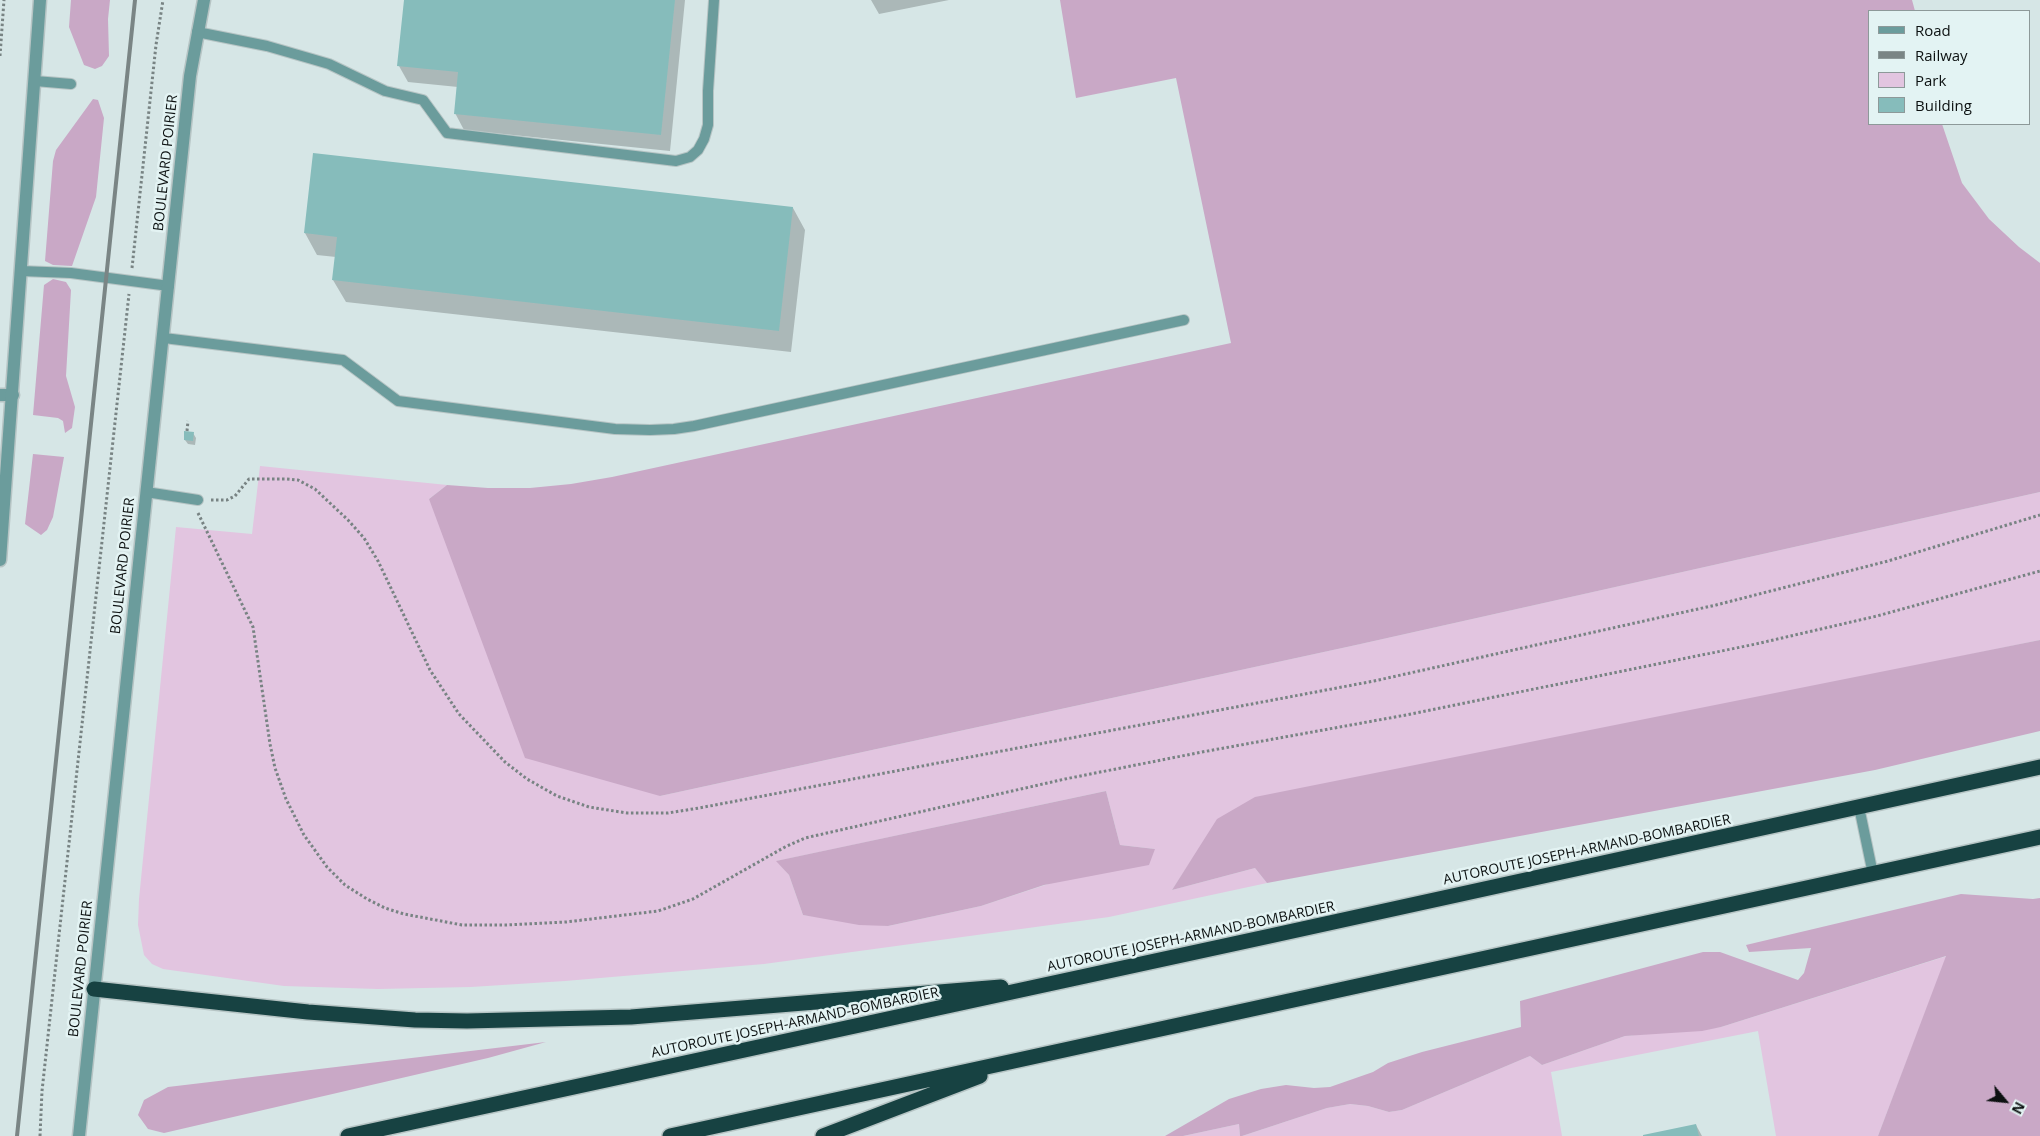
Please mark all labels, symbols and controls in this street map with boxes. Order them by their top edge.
legend [1868,10,2030,125]
text: Road [1915,20,1951,40]
text: Railway [1915,45,1968,65]
text: Park [1915,70,1946,90]
street label: BOULEVARD POIRIER [150,94,182,232]
text: Building [1915,95,1972,115]
street label: BOULEVARD POIRIER [107,497,139,635]
street label: AUTOROUTE JOSEPH-ARMAND-BOMBARDIER [1442,811,1732,889]
street label: AUTOROUTE JOSEPH-ARMAND-BOMBARDIER [1046,898,1336,976]
street label: BOULEVARD POIRIER [65,900,97,1038]
street label: AUTOROUTE JOSEPH-ARMAND-BOMBARDIER [650,984,940,1062]
north arrow [1980,1076,2030,1126]
text: N [2008,1099,2030,1118]

